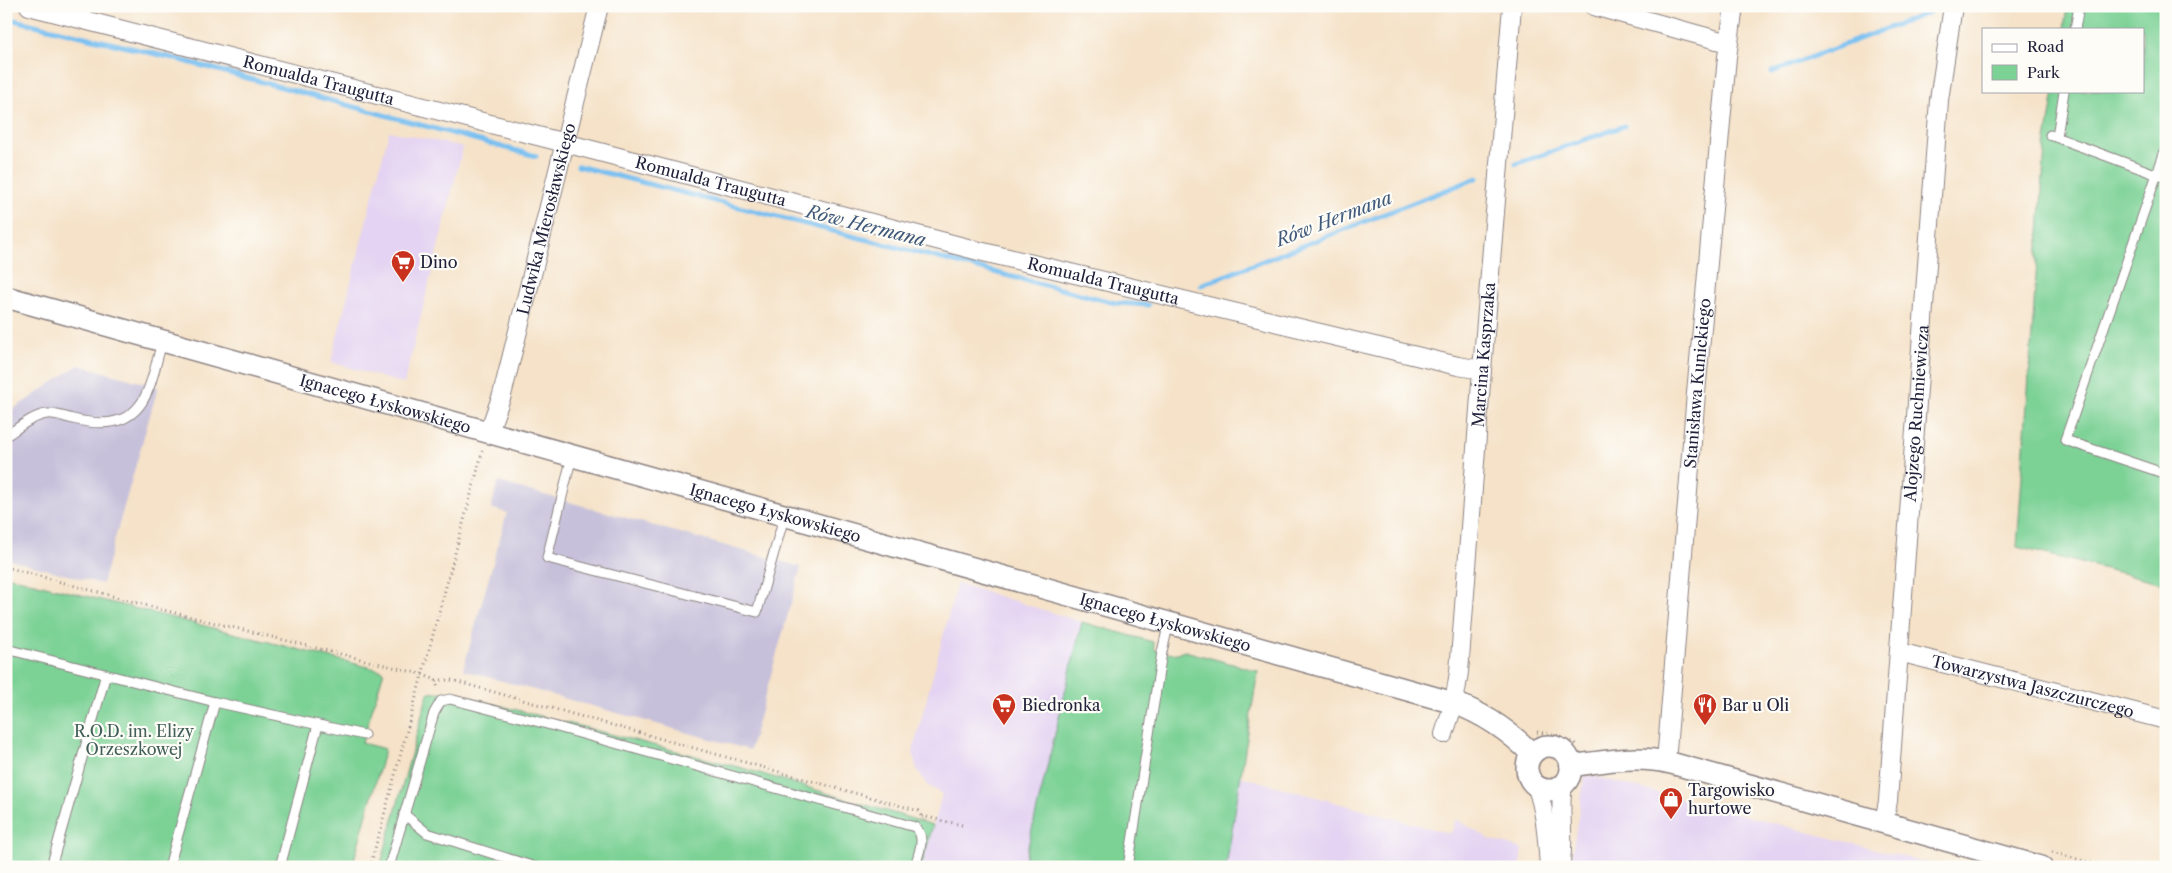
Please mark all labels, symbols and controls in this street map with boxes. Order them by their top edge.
legend [1982,28,2144,92]
text: Road [2027,37,2064,56]
street label: Romualda Traugutta [241,51,397,109]
text: Park [2027,63,2061,82]
street label: Ludwika Mierosławskiego [512,121,580,317]
street label: Romualda Traugutta [633,152,789,210]
water label: Rów Hermana [1271,187,1395,252]
water label: Rów Hermana [802,200,928,252]
supermarket icon: Dino [390,249,416,283]
place label: Dino [420,252,458,272]
street label: Romualda Traugutta [1026,253,1182,309]
street label: Marcina Kasprzaka [1468,281,1499,428]
street label: Stanisława Kunickiego [1680,297,1715,469]
street label: Alojzego Ruchniewicza [1900,324,1933,504]
street label: Ignacego Łyskowskiego [297,370,473,437]
street label: Ignacego Łyskowskiego [687,479,863,546]
street label: Ignacego Łyskowskiego [1077,589,1253,656]
street label: Towarzystwa Jaszczurczego [1929,651,2136,722]
supermarket icon: Biedronka [991,692,1017,726]
restaurant icon: Bar u Oli [1692,692,1718,726]
place label: Biedronka [1022,695,1101,715]
place label: Bar u Oli [1722,695,1789,715]
park label: R.O.D. im. Elizy Orzeszkowej [74,721,195,759]
place label: Targowisko hurtowe [1688,780,1775,818]
shop icon: Targowisko hurtowe [1658,786,1684,820]

